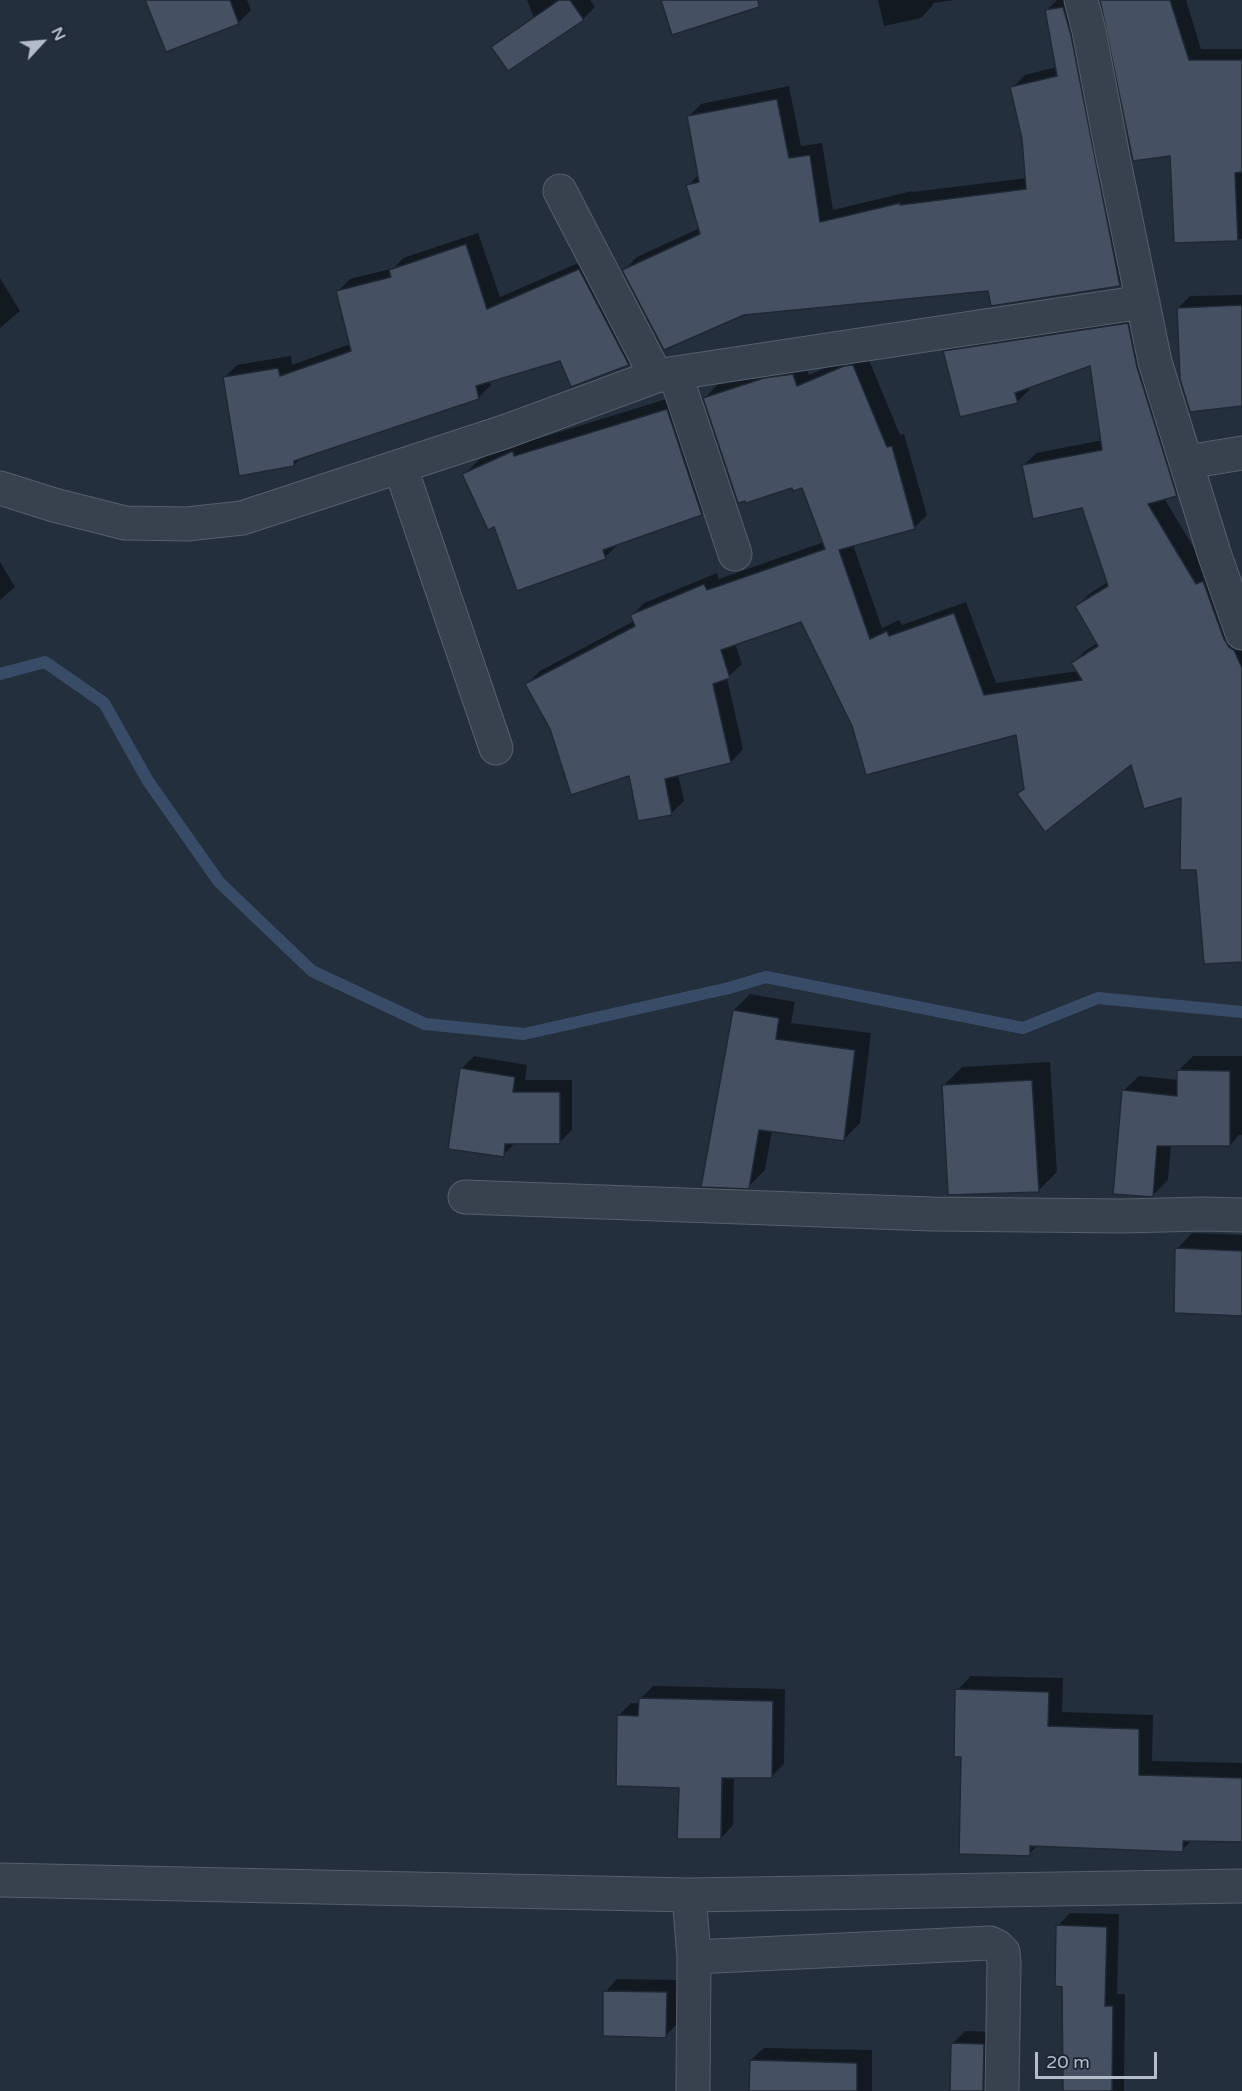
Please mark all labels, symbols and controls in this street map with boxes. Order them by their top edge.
north arrow [12,12,72,72]
text: N [46,24,70,44]
scale bar [1038,2040,1160,2078]
text: 20 m [1046,2051,1090,2073]

